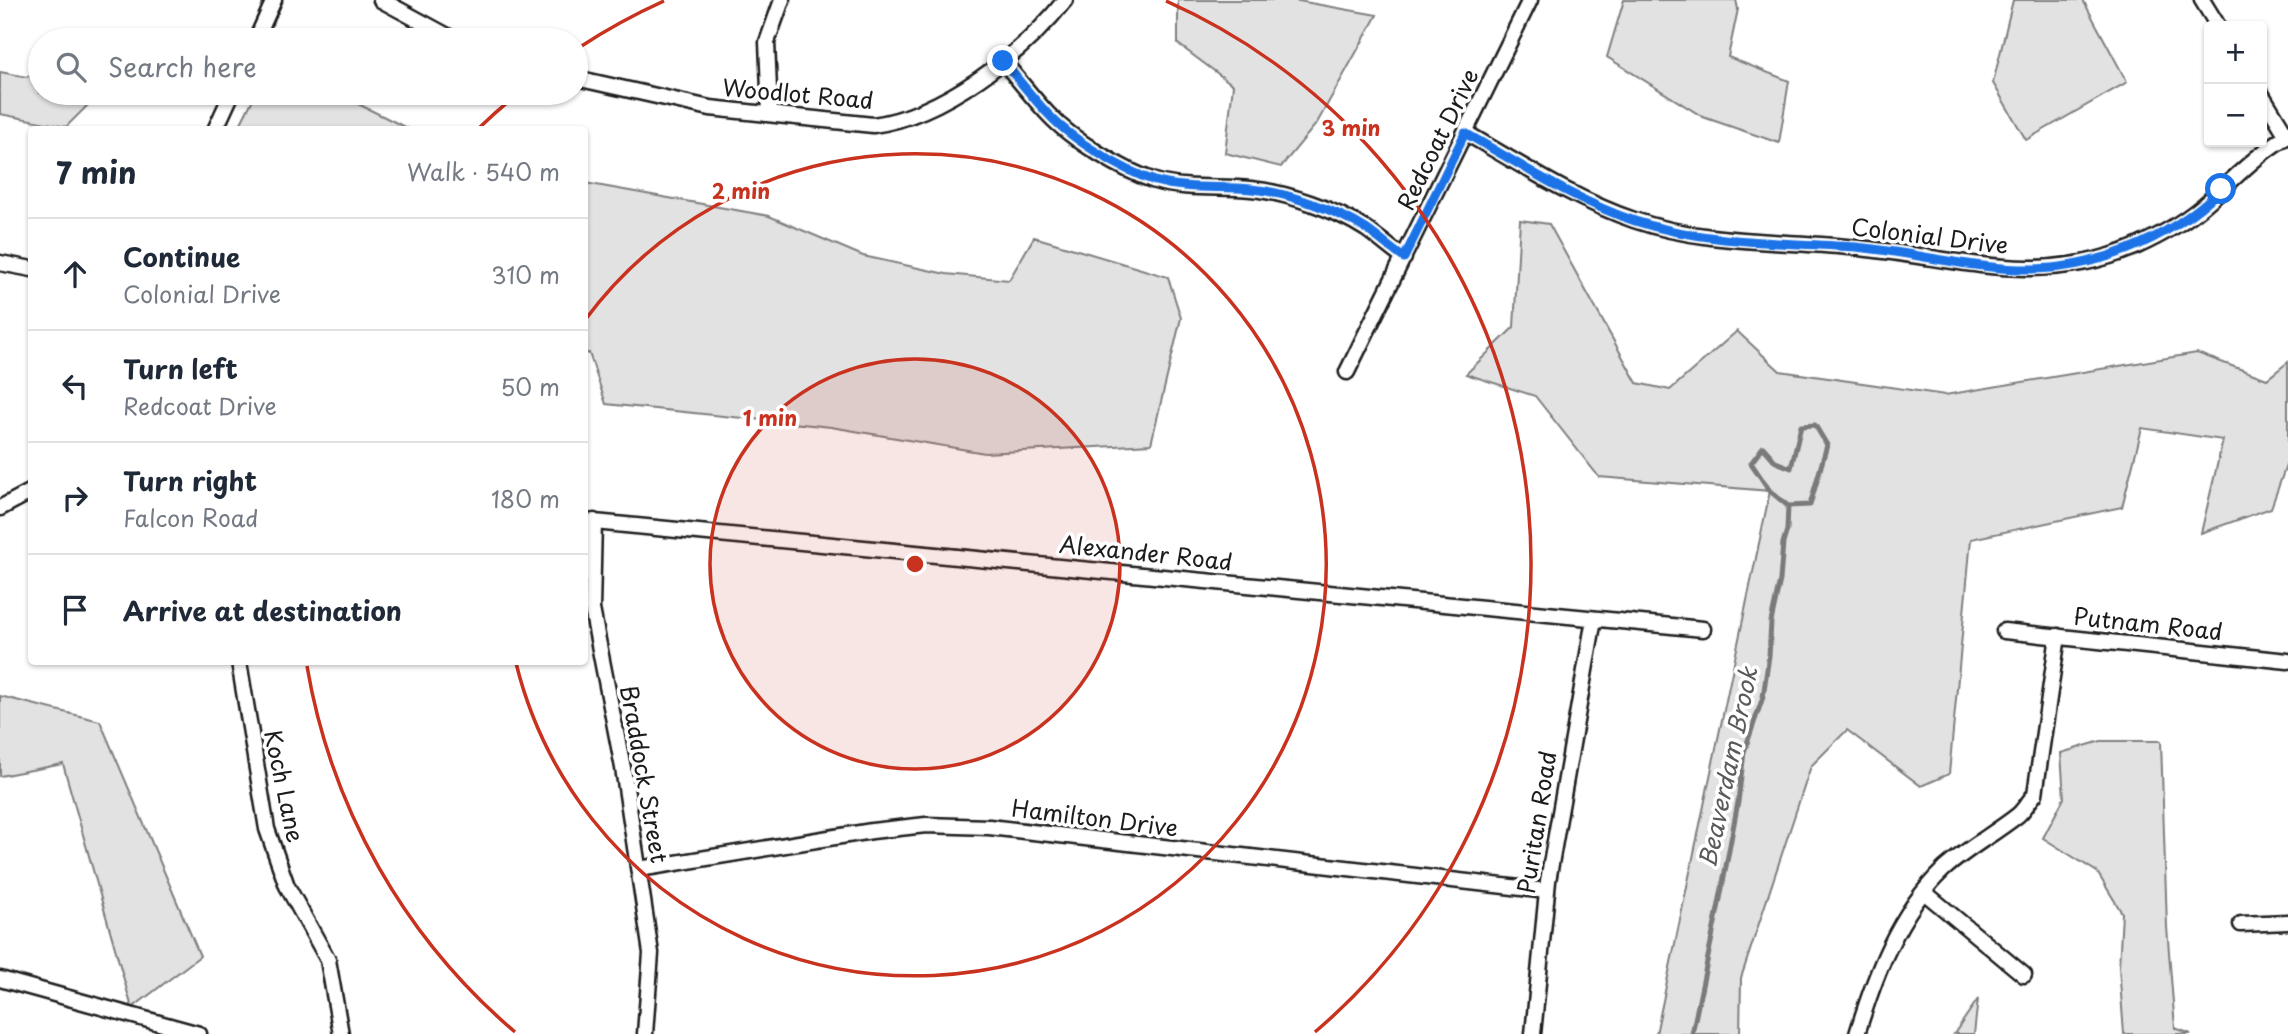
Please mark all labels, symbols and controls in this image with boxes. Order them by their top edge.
map controls [2204,21,2267,147]
button: + [2204,21,2267,84]
search box [28,28,588,105]
route end [987,45,1018,76]
text: Search here [108,47,257,86]
icon: search [52,48,90,86]
street label: Redcoat Drive [1388,62,1486,216]
street label: Woodlot Road [721,69,875,117]
button: − [2204,84,2267,147]
text: 3 min [1321,111,1381,143]
text: 7 min [56,149,137,194]
text: Walk · 540 m [407,154,560,189]
route start [2205,173,2236,204]
text: 2 min [712,174,770,206]
street label: Colonial Drive [1850,208,2010,262]
text: Continue [123,237,240,276]
icon: ahead [56,255,94,293]
text: 310 m [491,257,560,292]
text: Colonial Drive [123,276,281,311]
text: Turn left [123,349,238,388]
icon: left [56,367,94,405]
text: 50 m [500,369,560,404]
text: Redcoat Drive [123,388,277,423]
text: 1 min [743,401,797,433]
text: Turn right [123,461,257,500]
icon: right [56,479,94,517]
text: 180 m [491,481,560,516]
text: Falcon Road [123,500,258,535]
street label: Alexander Road [1058,526,1234,578]
centre of rings [903,552,927,576]
icon: arrive [56,591,94,629]
text: Arrive at destination [123,591,402,630]
street label: Putnam Road [2072,598,2224,648]
water label: Beaverdam Brook [1688,662,1766,870]
street label: Braddock Street [612,682,678,866]
street label: Koch Lane [256,726,314,846]
street label: Puritan Road [1507,748,1565,896]
street label: Hamilton Drive [1010,789,1180,845]

